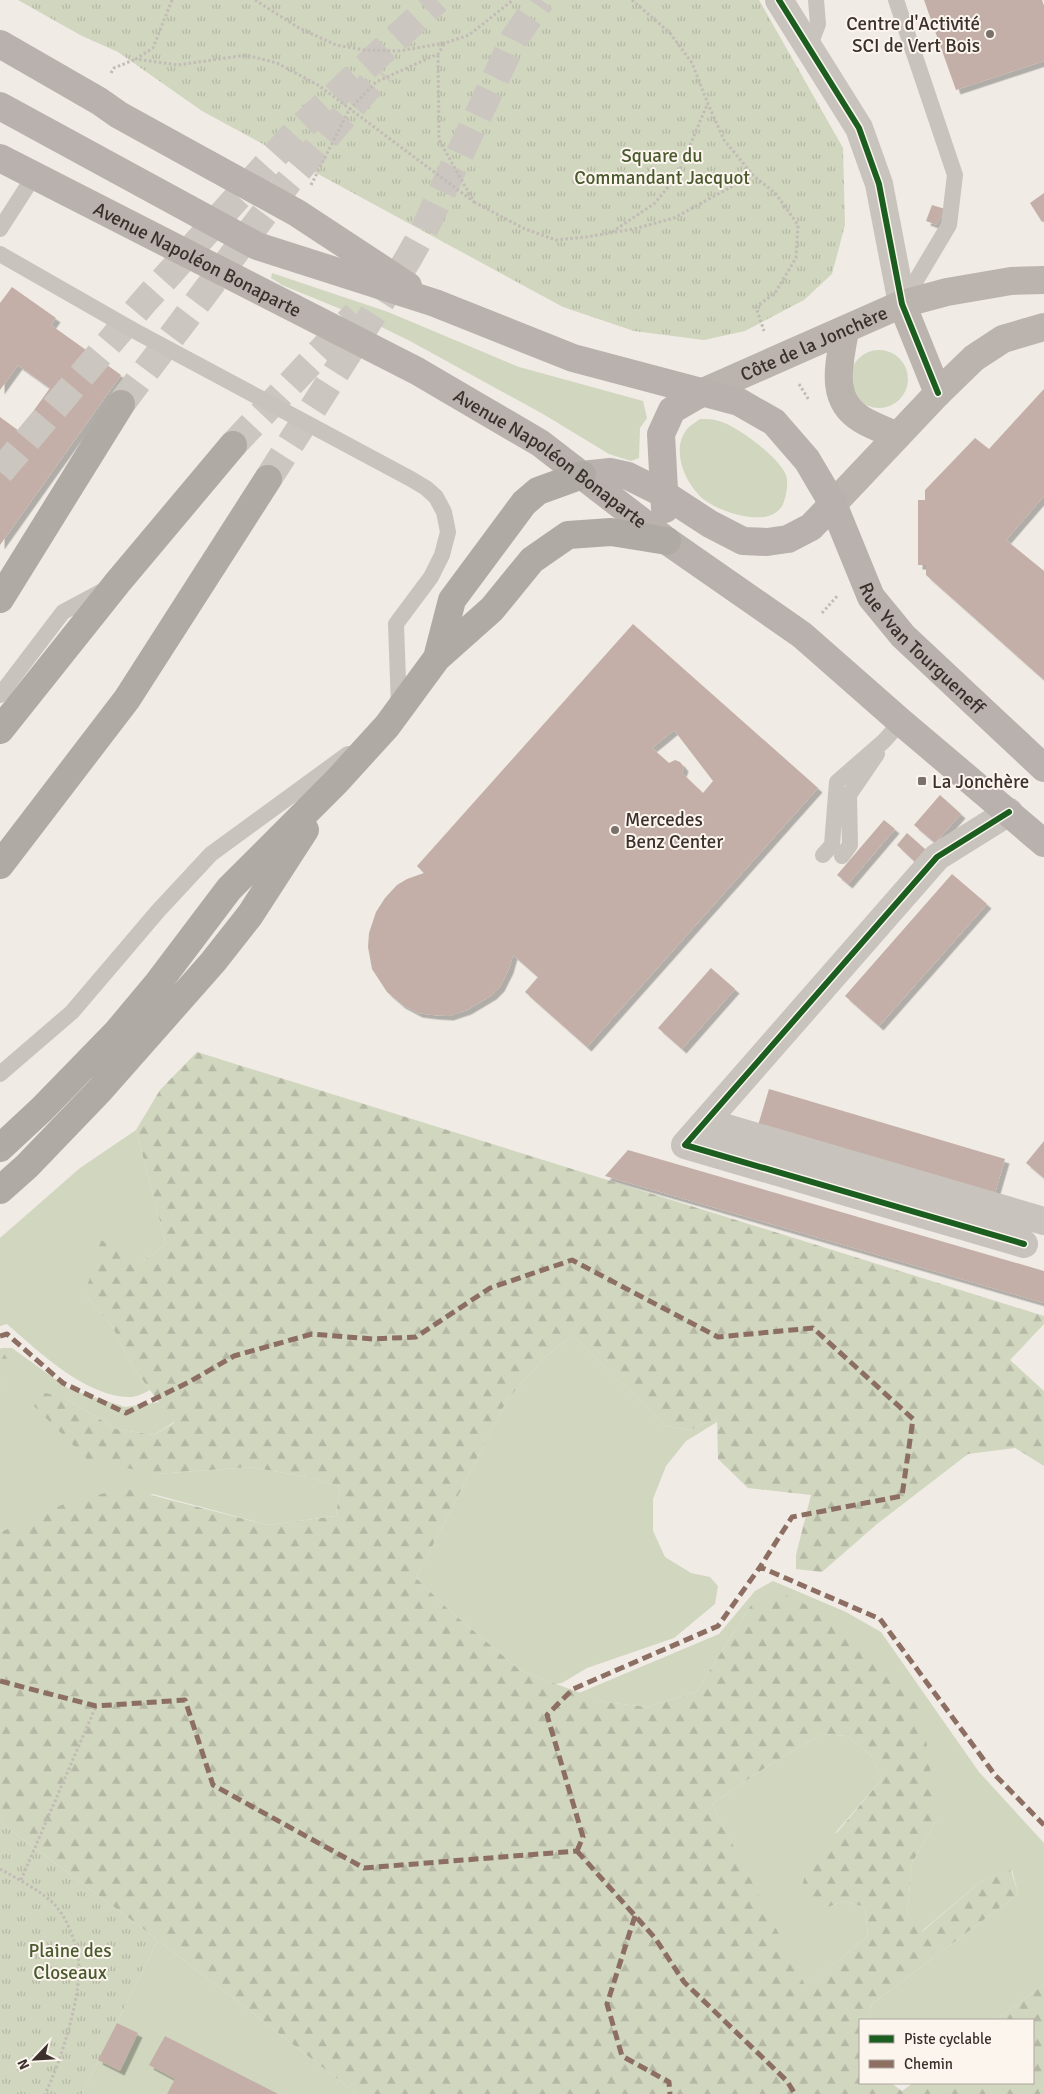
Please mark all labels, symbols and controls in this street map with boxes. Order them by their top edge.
place label: Centre d'Activité SCI de Vert Bois [846,12,980,58]
marker: Centre d'Activité SCI de Vert Bois [984,28,996,40]
park label: Square du Commandant Jacquot [574,144,750,190]
street label: Avenue Napoléon Bonaparte [89,197,305,323]
street label: Côte de la Jonchère [737,301,891,387]
street label: Avenue Napoléon Bonaparte [449,384,651,534]
street label: Rue Yvan Tourgueneff [853,579,990,720]
place label: La Jonchère [932,770,1029,794]
marker: La Jonchère [916,775,928,787]
place label: Mercedes Benz Center [625,808,723,854]
marker: Mercedes Benz Center [609,824,621,836]
park label: Plaine des Closeaux [28,1939,112,1985]
legend [859,2019,1034,2084]
text: Piste cyclable [904,2030,992,2048]
north arrow [10,2034,60,2084]
text: Chemin [904,2055,953,2073]
text: N [14,2056,33,2072]

